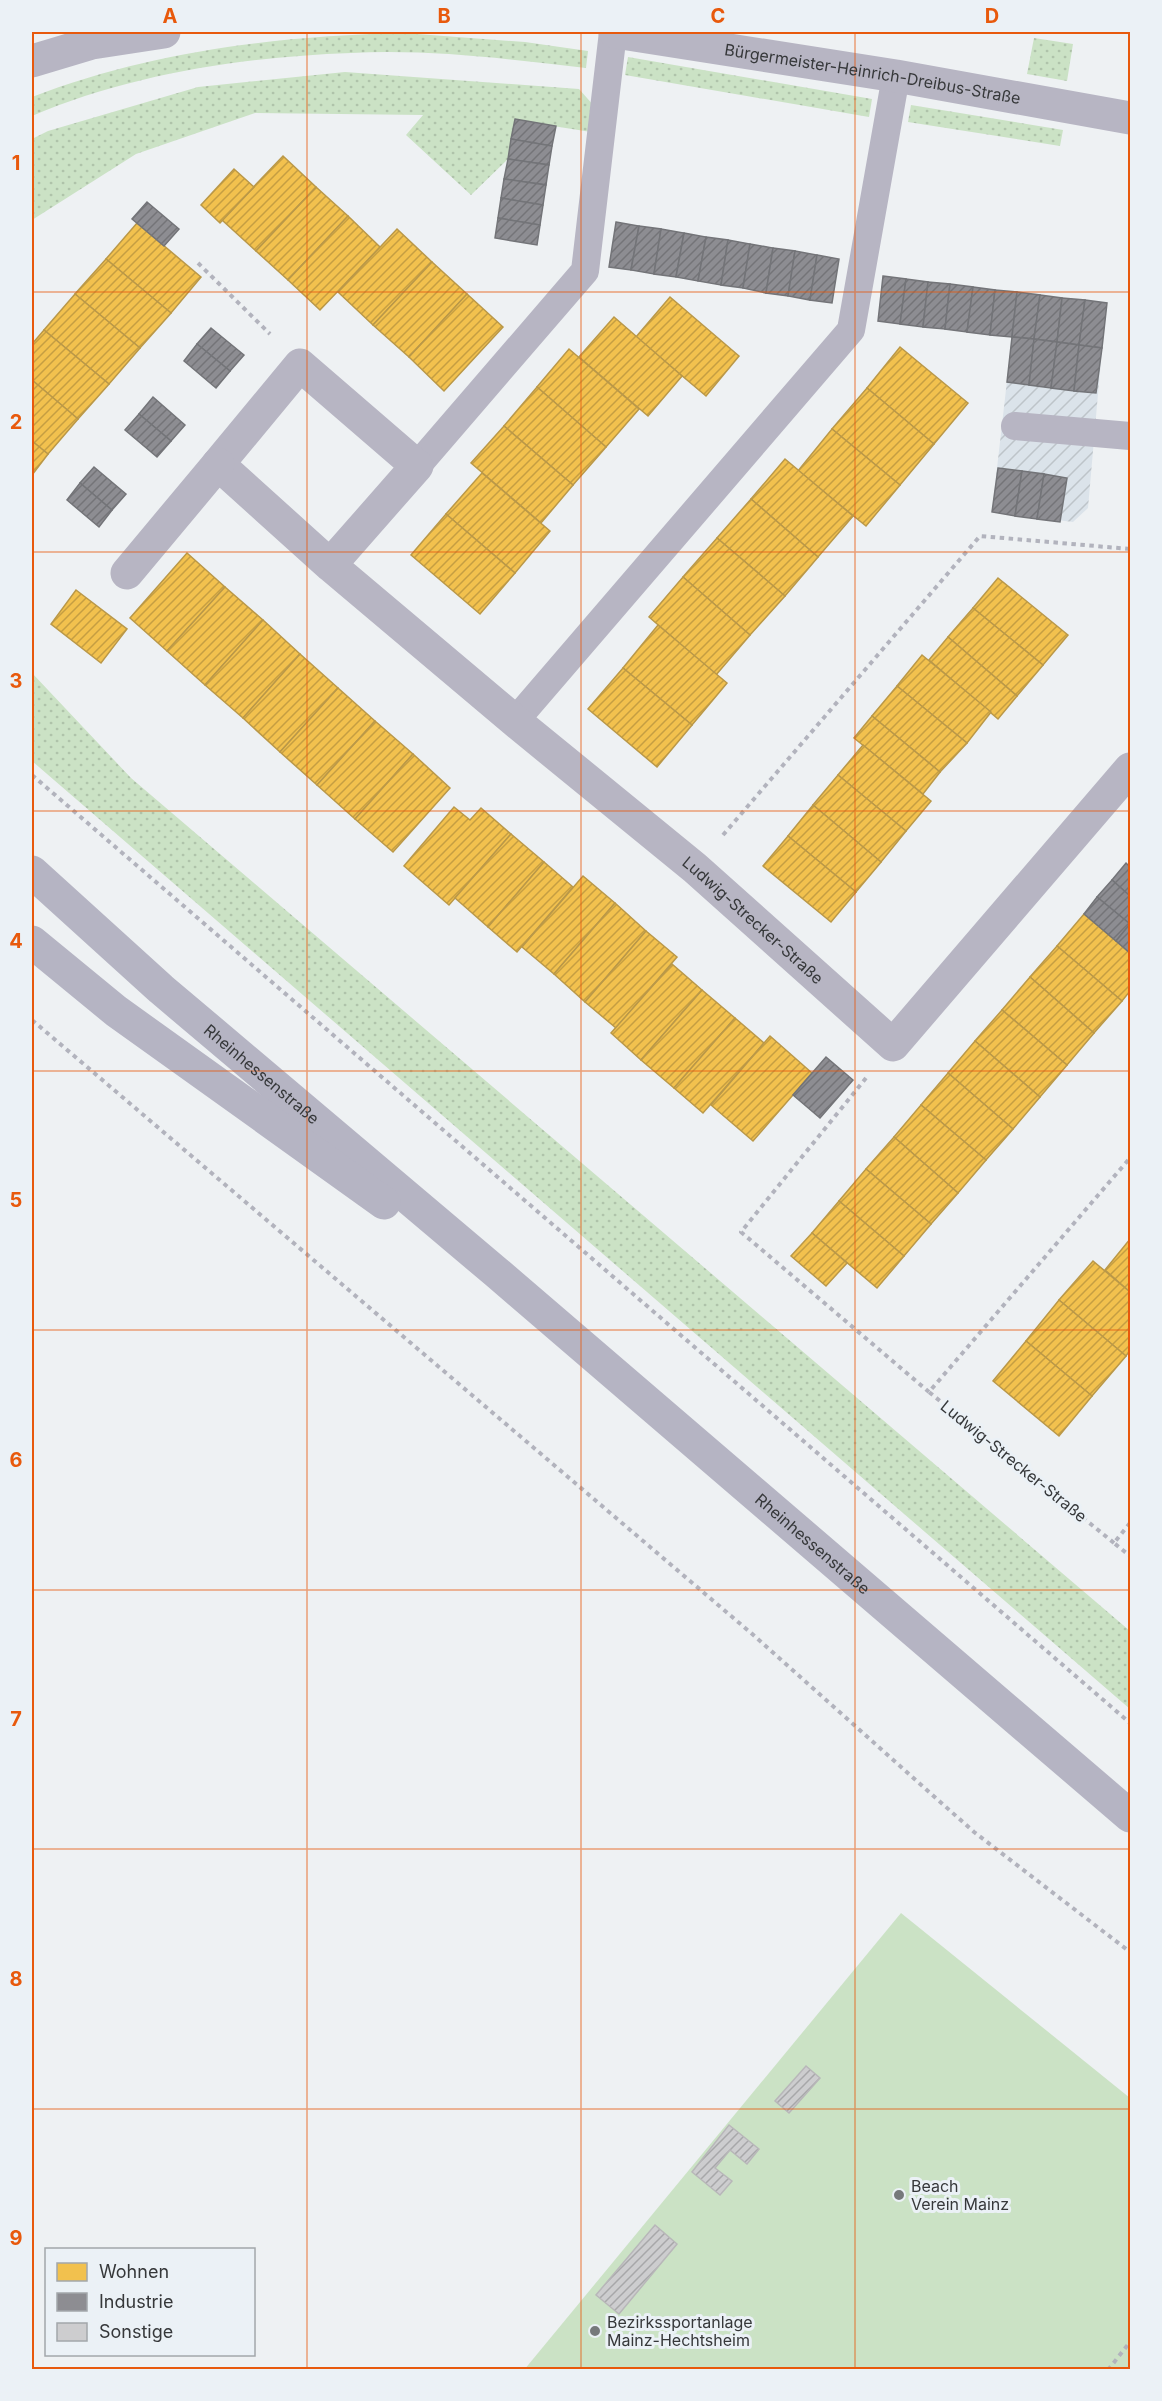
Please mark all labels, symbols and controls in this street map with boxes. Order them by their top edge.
text: A [163,4,178,28]
text: B [437,4,451,28]
text: C [711,4,725,28]
text: D [985,4,999,28]
street label: Bürgermeister-Heinrich-Dreibus-Straße [723,39,1022,108]
text: 1 [12,151,20,175]
text: 2 [10,410,22,434]
text: 3 [10,669,22,693]
street label: Ludwig-Strecker-Straße [678,852,828,988]
text: 4 [9,929,23,953]
street label: Rheinhessenstraße [200,1020,323,1128]
text: 5 [10,1188,22,1212]
street label: Ludwig-Strecker-Straße [937,1396,1091,1526]
text: 6 [10,1448,23,1472]
street label: Rheinhessenstraße [751,1489,874,1598]
text: 7 [10,1707,22,1731]
text: 8 [9,1967,23,1991]
place label: Beach Verein Mainz [911,2176,1009,2214]
marker: Beach Verein Mainz [892,2188,906,2202]
text: 9 [10,2226,23,2250]
legend [45,2248,255,2356]
text: Wohnen [99,2261,169,2282]
text: Industrie [99,2291,173,2312]
place label: Bezirkssportanlage Mainz-Hechtsheim [607,2312,753,2350]
text: Sonstige [99,2321,173,2342]
marker: Bezirkssportanlage Mainz-Hechtsheim [588,2324,602,2338]

